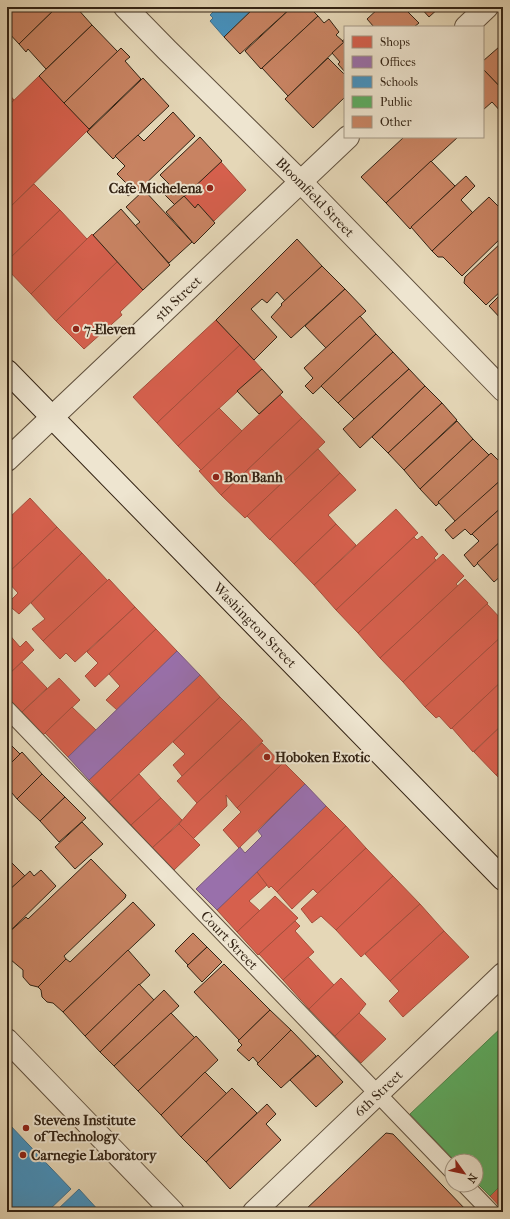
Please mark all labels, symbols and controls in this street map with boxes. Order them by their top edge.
legend [344,26,484,138]
text: Shops [380,35,410,49]
text: Offices [380,55,416,69]
text: Schools [380,75,419,89]
text: Public [380,95,412,109]
text: Other [380,115,412,129]
street label: Bloomfield Street [273,154,358,240]
place label: Cafe Michelena [109,180,203,197]
marker: Cafe Michelena [205,183,215,193]
street label: 5th Street [150,272,205,325]
place label: 7-Eleven [83,321,136,338]
marker: 7-Eleven [71,324,81,334]
place label: Bon Banh [224,469,284,486]
marker: Bon Banh [211,472,221,482]
street label: Washington Street [209,578,300,671]
place label: Hoboken Exotic [275,749,371,766]
marker: Hoboken Exotic [262,752,272,762]
street label: Court Street [197,907,262,973]
street label: 6th Street [351,1066,406,1120]
place label: Stevens Institute of Technology [34,1112,136,1145]
marker: Stevens Institute of Technology [21,1123,31,1133]
place label: Carnegie Laboratory [31,1147,158,1164]
marker: Carnegie Laboratory [18,1150,28,1160]
north arrow [444,1153,484,1193]
text: N [464,1171,480,1186]

